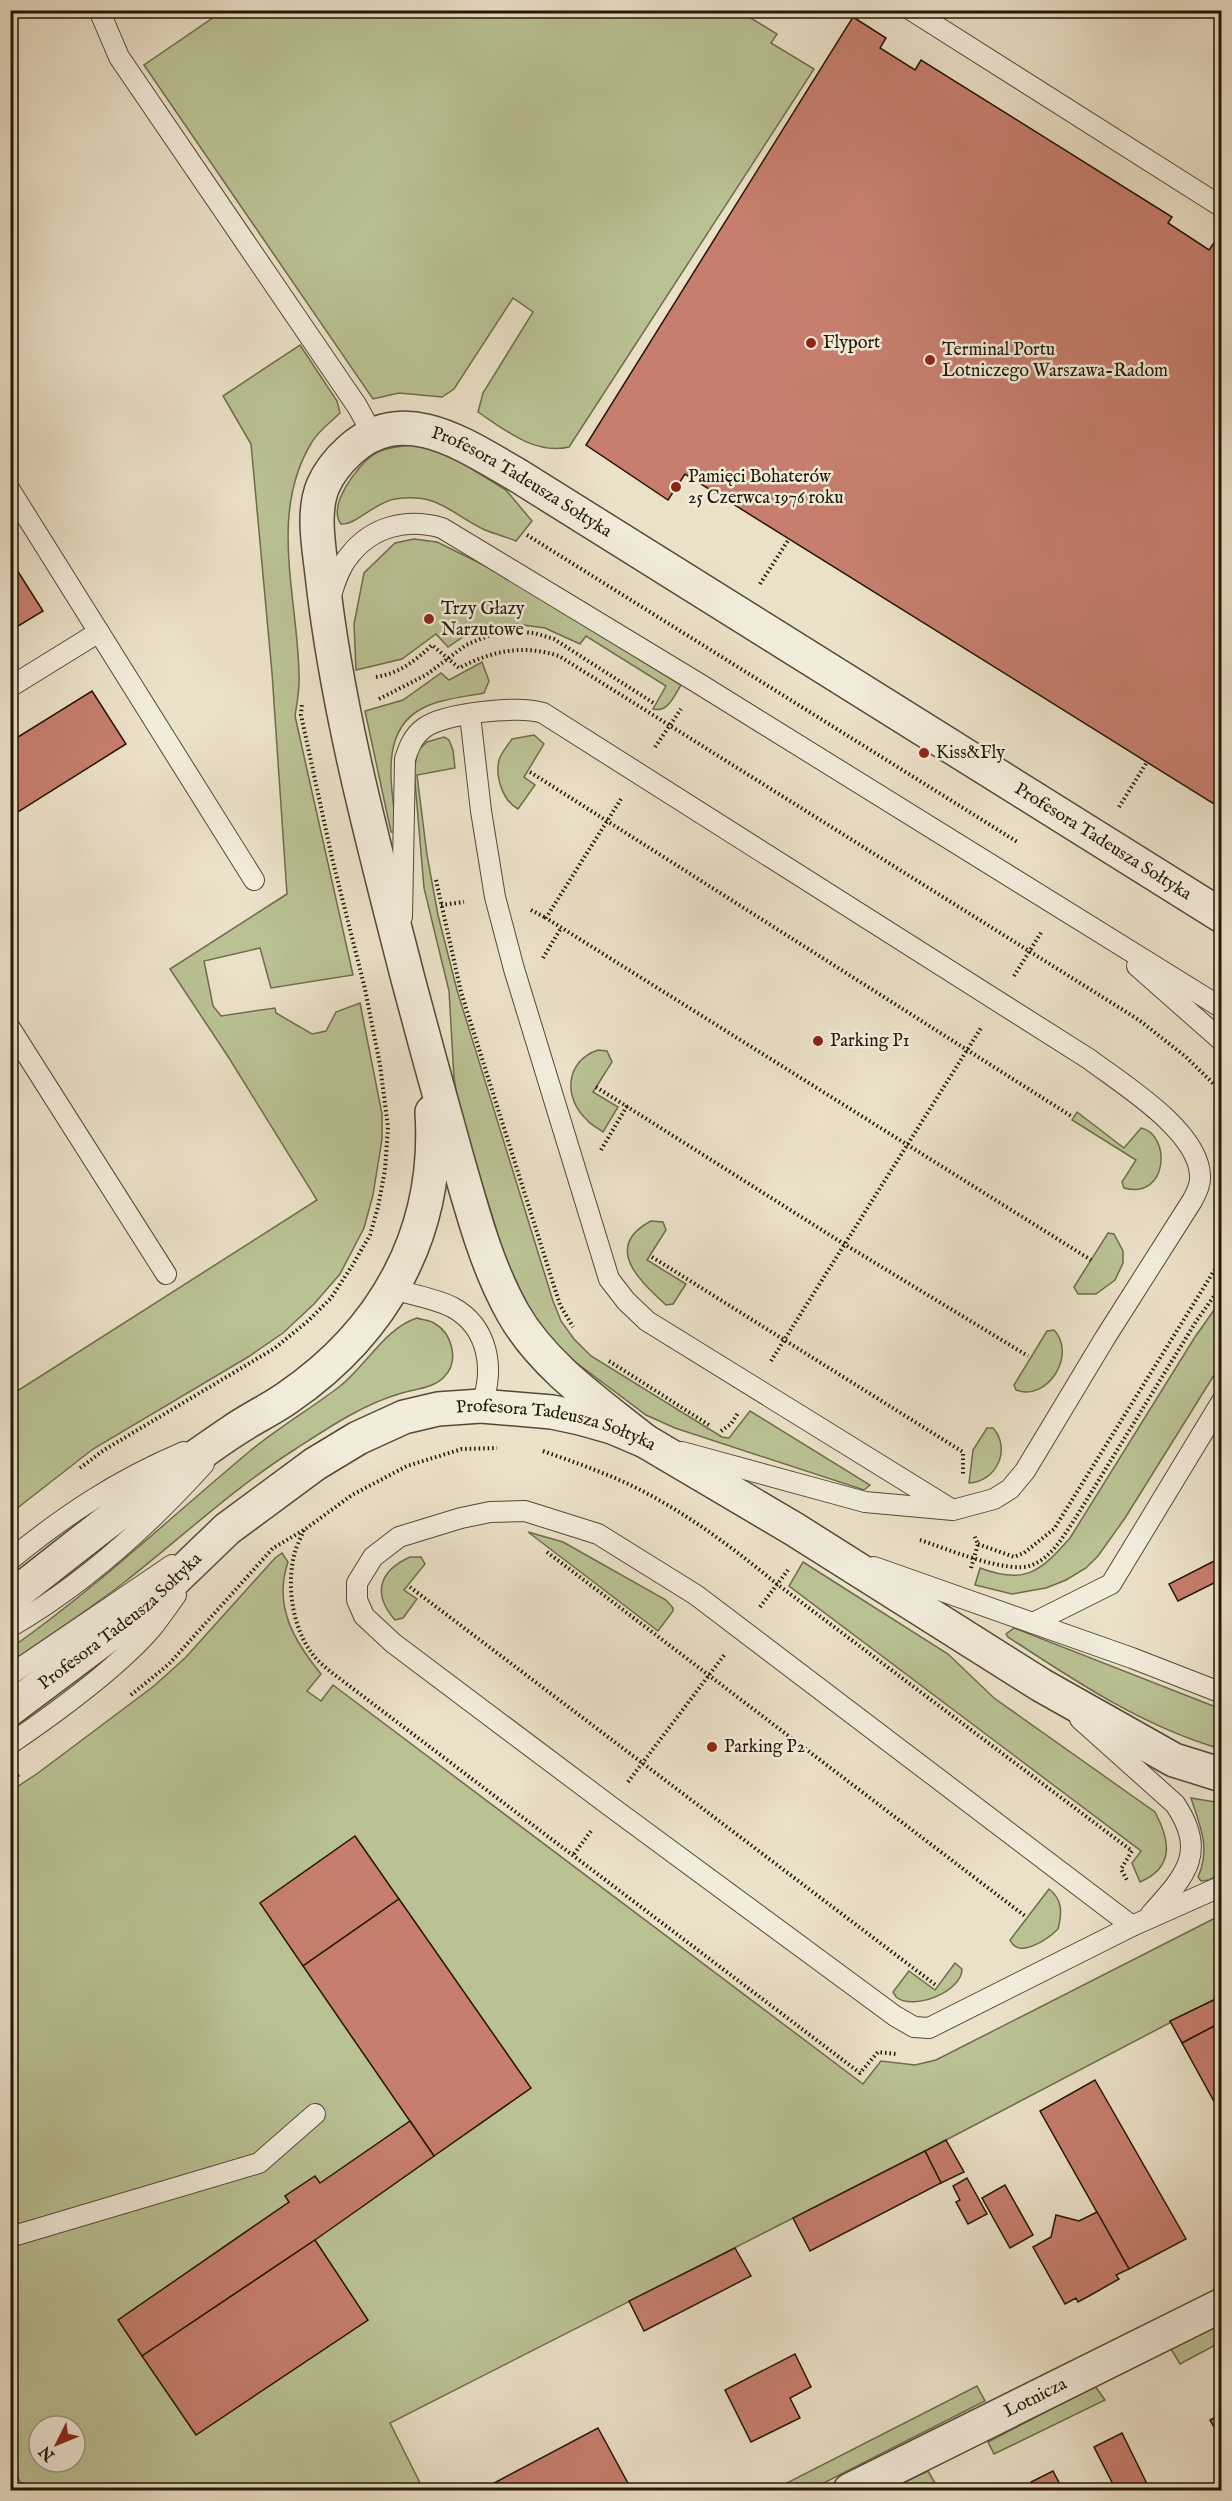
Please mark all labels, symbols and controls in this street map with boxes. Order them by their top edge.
place label: Flyport [823,332,880,355]
marker: Flyport [804,336,818,350]
place label: Terminal Portu Lotniczego Warszawa-Radom [942,339,1168,383]
marker: Terminal Portu Lotniczego Warszawa-Radom [923,353,937,367]
street label: Profesora Tadeusza Sołtyka [428,421,616,543]
place label: Pamięci Bohaterów 25 Czerwca 1976 roku [688,466,844,510]
marker: Pamięci Bohaterów 25 Czerwca 1976 roku [669,480,683,494]
place label: Trzy Głazy Narzutowe [441,598,525,642]
marker: Trzy Głazy Narzutowe [422,612,436,626]
place label: Kiss&Fly [936,742,1005,765]
marker: Kiss&Fly [917,746,931,760]
street label: Profesora Tadeusza Sołtyka [1010,777,1196,906]
place label: Parking P1 [830,1030,909,1053]
marker: Parking P1 [811,1034,825,1048]
street label: Profesora Tadeusza Sołtyka [455,1394,660,1456]
street label: Profesora Tadeusza Sołtyka [34,1548,207,1695]
place label: Parking P2 [724,1736,805,1759]
marker: Parking P2 [705,1740,719,1754]
street label: Lotnicza [1000,2372,1071,2423]
north arrow [27,2414,87,2474]
text: N [35,2441,60,2465]

